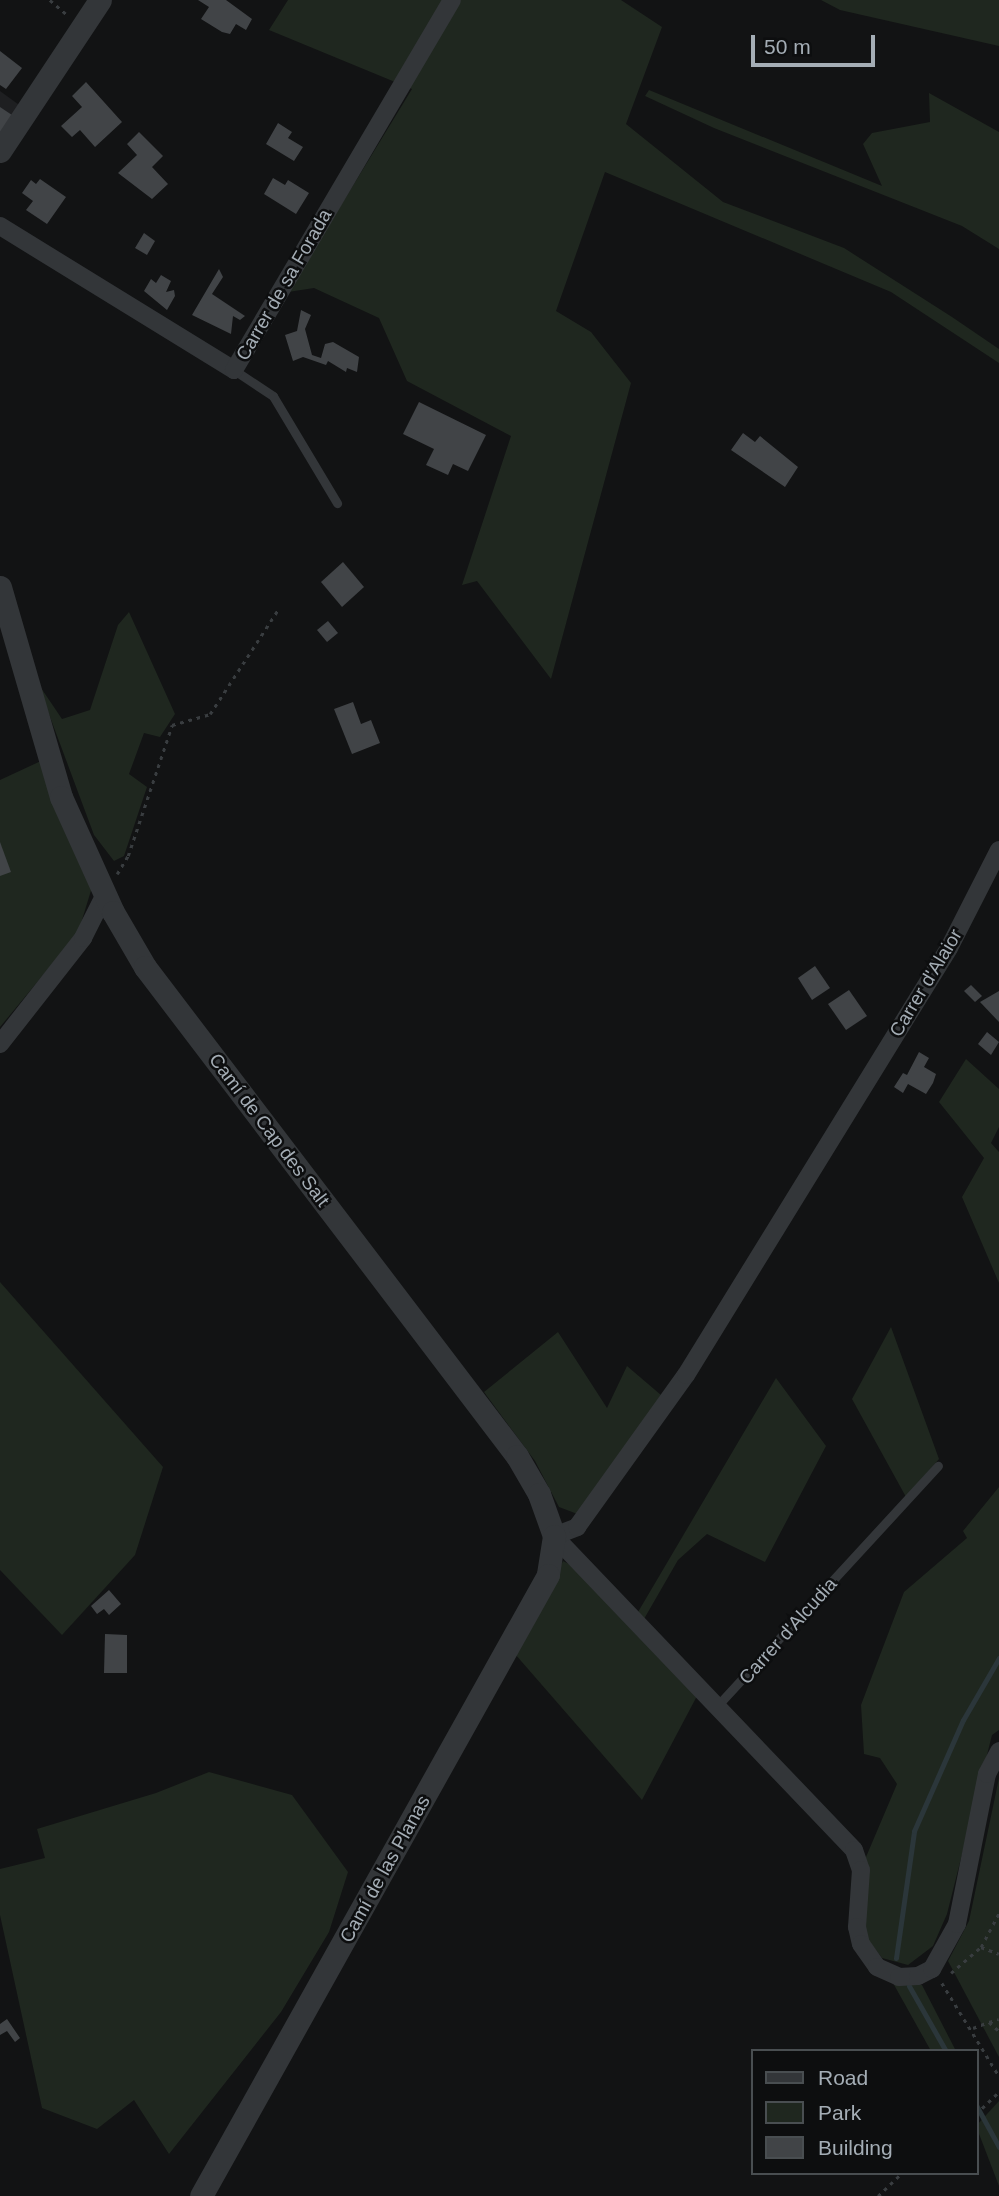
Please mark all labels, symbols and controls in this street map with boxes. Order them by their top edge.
scale bar [754,21,878,65]
text: 50 m [764,35,811,58]
street label: Carrer de sa Forada [231,205,337,365]
street label: Carrer d'Alaior [885,925,967,1041]
street label: Camí de Cap des Salt [204,1049,334,1211]
street label: Carrer d'Alcudia [734,1573,842,1689]
street label: Camí de las Planas [335,1791,435,1947]
legend [750,2049,978,2175]
text: Road [818,2066,868,2089]
text: Park [818,2101,861,2124]
text: Building [818,2136,893,2159]

